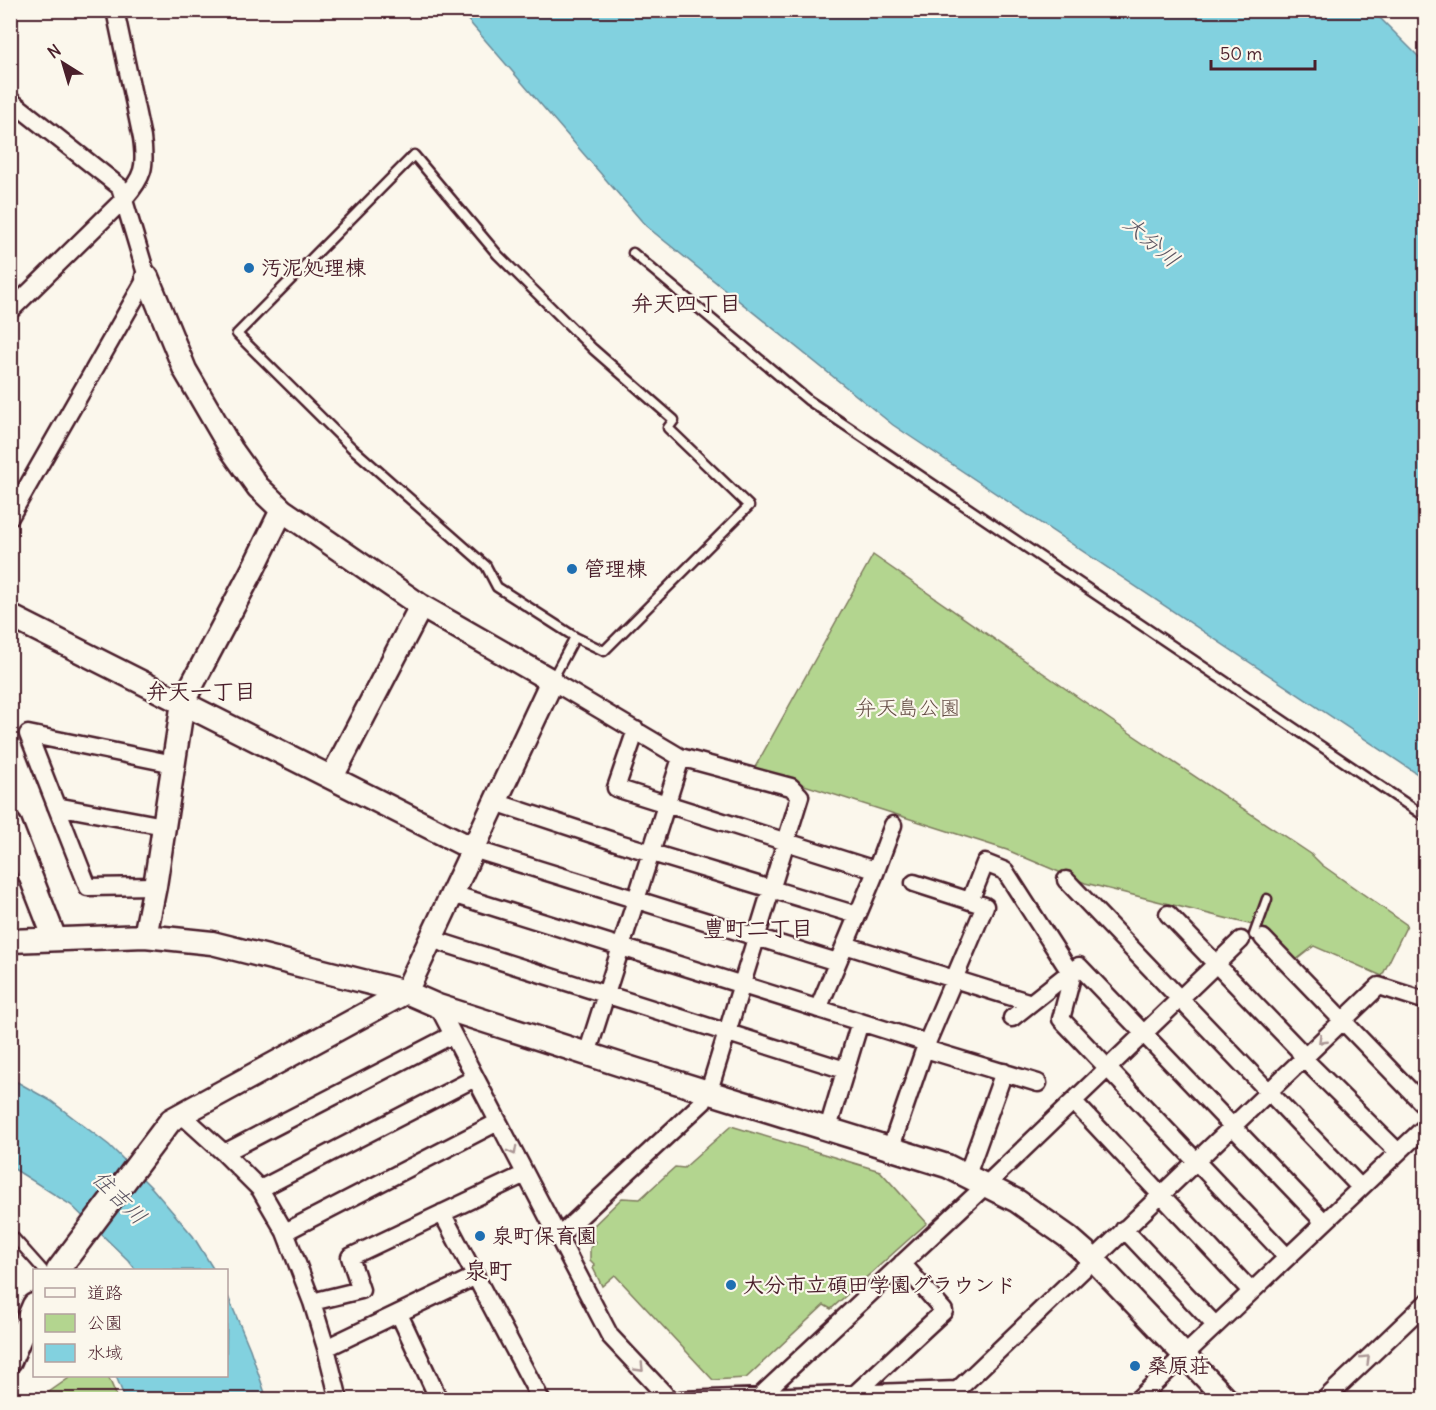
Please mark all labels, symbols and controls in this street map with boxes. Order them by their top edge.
north arrow [33,33,93,93]
scale bar [1211,33,1314,71]
text: N [44,40,64,62]
text: 50 m [1220,42,1262,65]
water label: 大分川 [1118,209,1186,273]
place label: 汚泥処理棟 [261,254,366,281]
marker: 汚泥処理棟 [242,261,256,275]
district label: 弁天四丁目 [631,289,741,317]
place label: 管理棟 [584,555,647,582]
marker: 管理棟 [565,562,579,576]
district label: 弁天一丁目 [146,677,256,705]
park label: 弁天島公園 [856,694,961,721]
district label: 豊町二丁目 [703,914,813,942]
one-way arrow [1318,1033,1329,1044]
one-way arrow [506,1145,517,1155]
water label: 住吉川 [87,1164,153,1230]
place label: 泉町保育園 [492,1222,597,1249]
marker: 泉町保育園 [473,1229,487,1243]
district label: 泉町 [464,1255,512,1285]
legend [33,1269,228,1377]
place label: 大分市立碩田学園グラウンド [743,1271,1016,1298]
marker: 大分市立碩田学園グラウンド [724,1278,738,1292]
text: 道路 [87,1281,123,1304]
text: 公園 [87,1311,123,1334]
text: 水域 [87,1341,123,1364]
place label: 桑原荘 [1147,1352,1210,1379]
one-way arrow [1359,1355,1370,1366]
marker: 桑原荘 [1128,1359,1142,1373]
one-way arrow [632,1361,643,1372]

